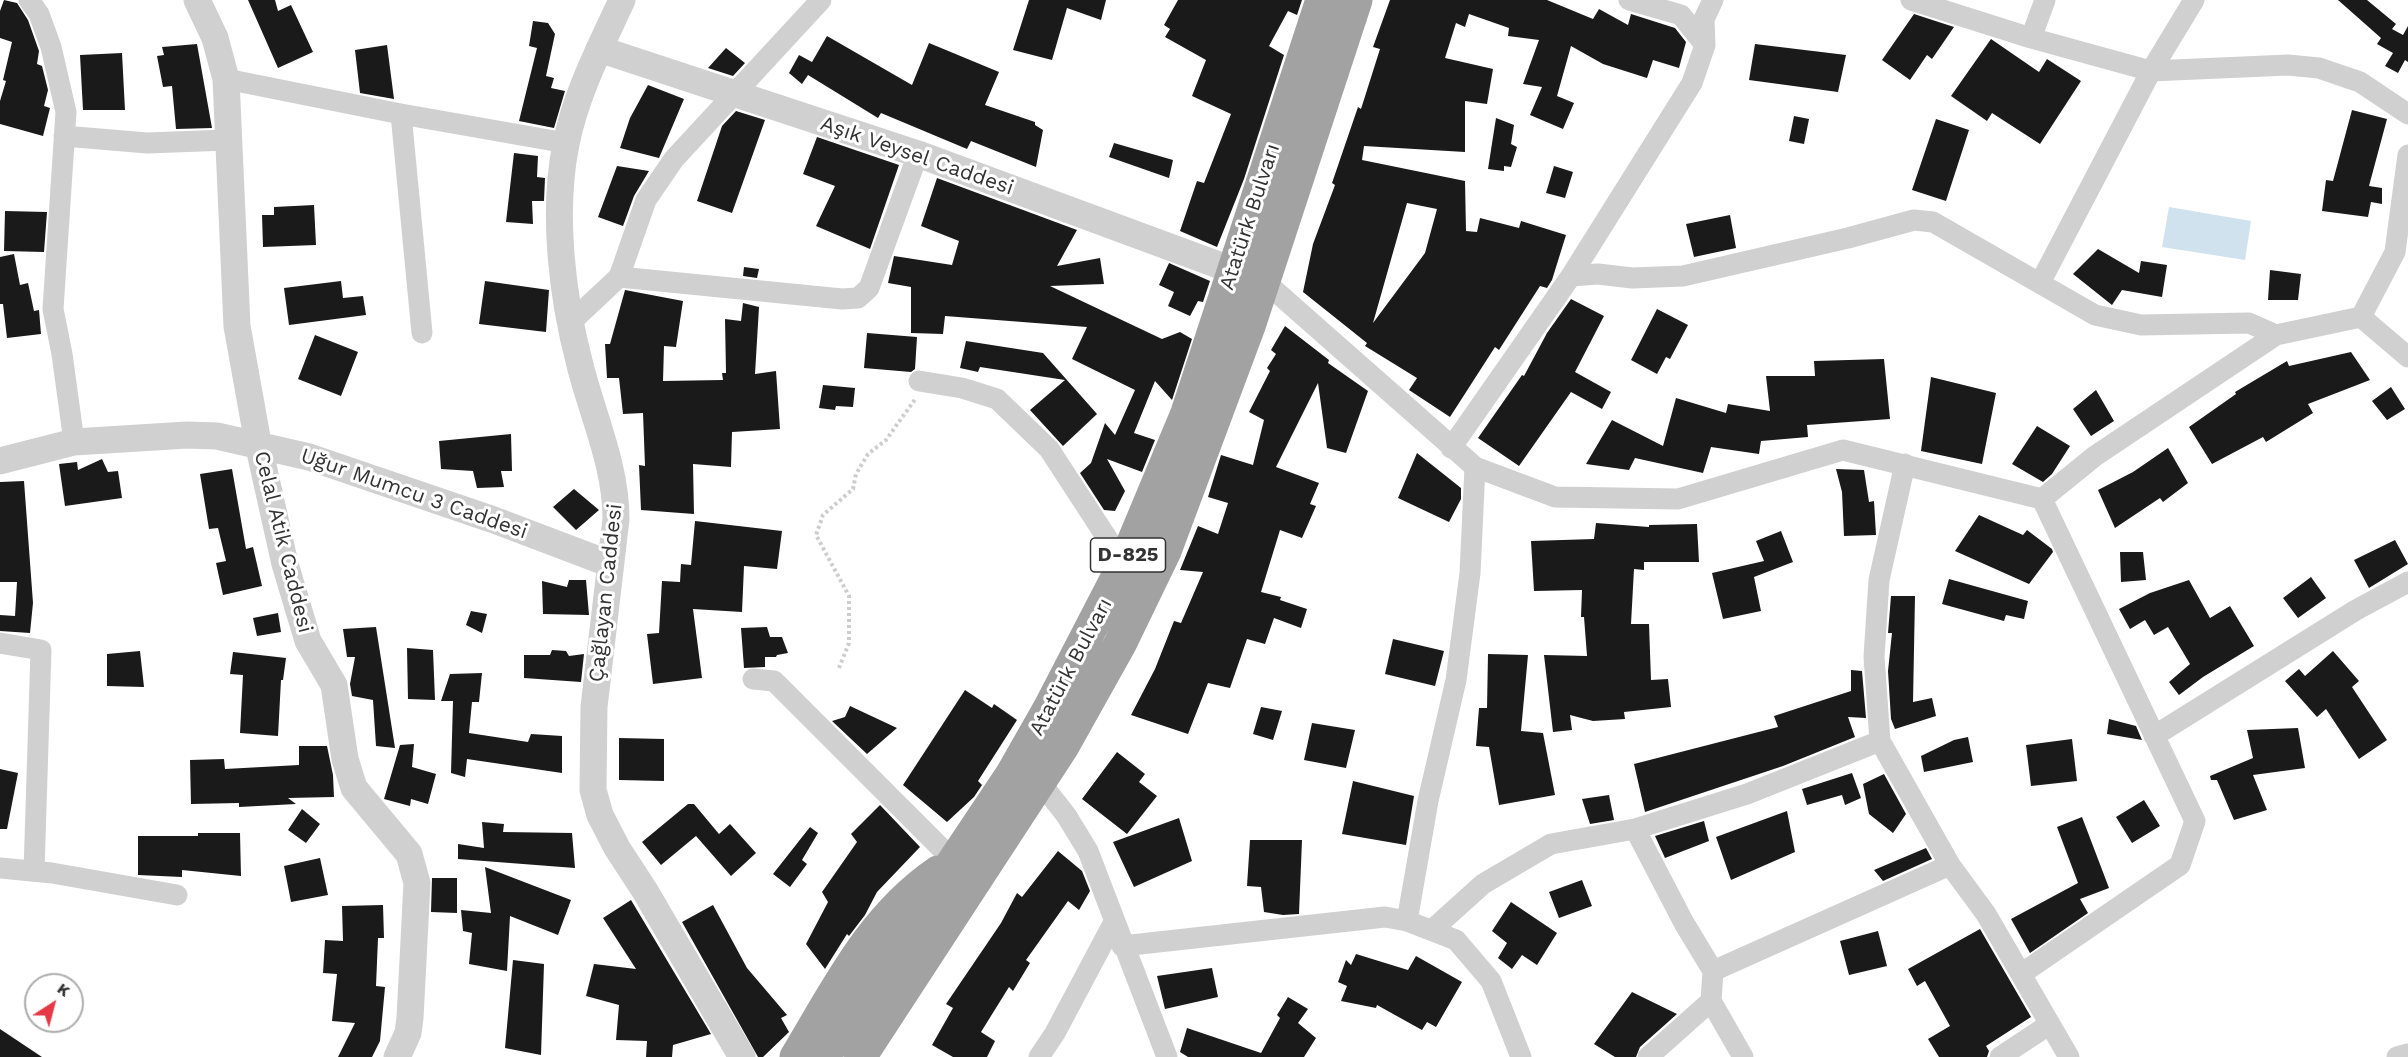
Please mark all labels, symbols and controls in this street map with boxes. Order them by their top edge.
street label: Aşık Veysel Caddesi [817,111,1017,201]
street label: Atatürk Bulvarı [1215,141,1285,293]
street label: Uğur Mumcu 3 Caddesi [297,443,531,545]
street label: Celal Atik Caddesi [248,449,318,635]
street label: Çağlayan Caddesi [584,503,628,683]
road number: D-825 [1090,538,1166,572]
street label: Atatürk Bulvarı [1024,594,1118,740]
north arrow [24,973,84,1033]
text: K [54,979,74,1001]

